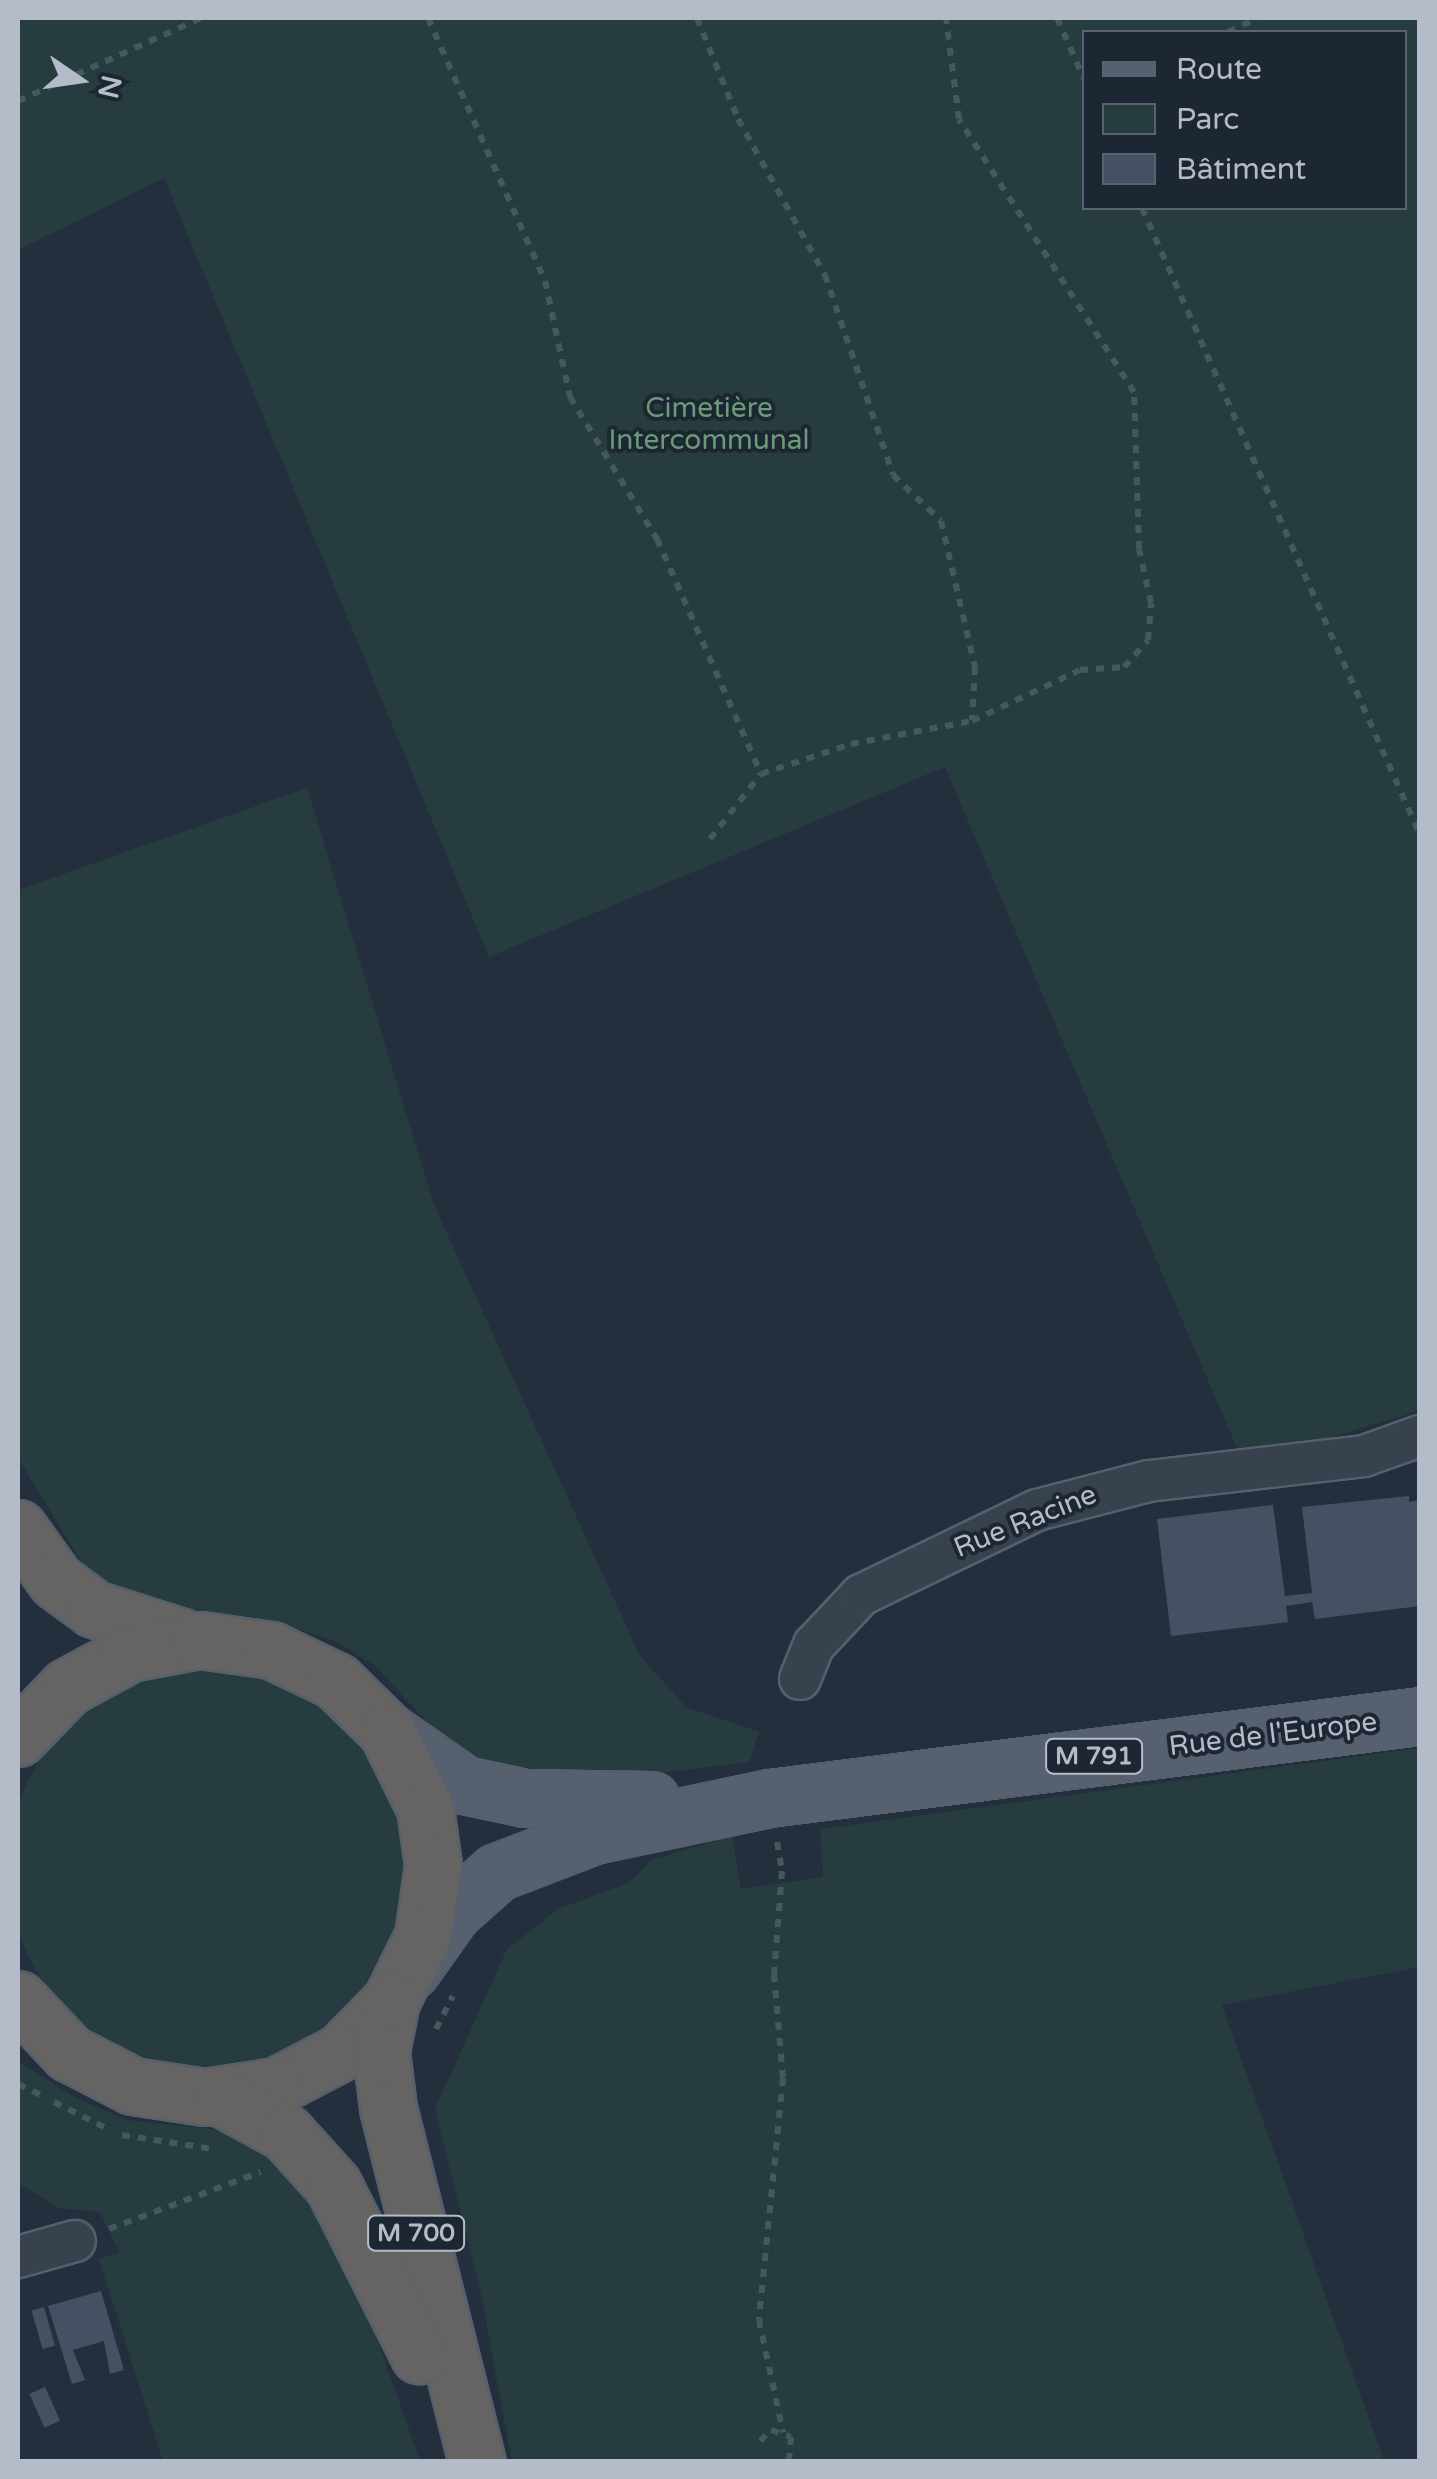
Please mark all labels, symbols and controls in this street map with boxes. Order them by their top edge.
north arrow [30,30,130,130]
legend [1082,30,1407,210]
text: Route [1176,51,1262,88]
text: N [90,72,128,102]
text: Parc [1176,101,1239,138]
text: Bâtiment [1176,151,1306,188]
park label: Cimetière Intercommunal [608,391,810,457]
street label: Rue Racine [949,1477,1101,1565]
street label: Rue de l'Europe [1167,1705,1379,1763]
road number: M 791 [1044,1736,1144,1776]
road number: M 700 [366,2213,466,2253]

